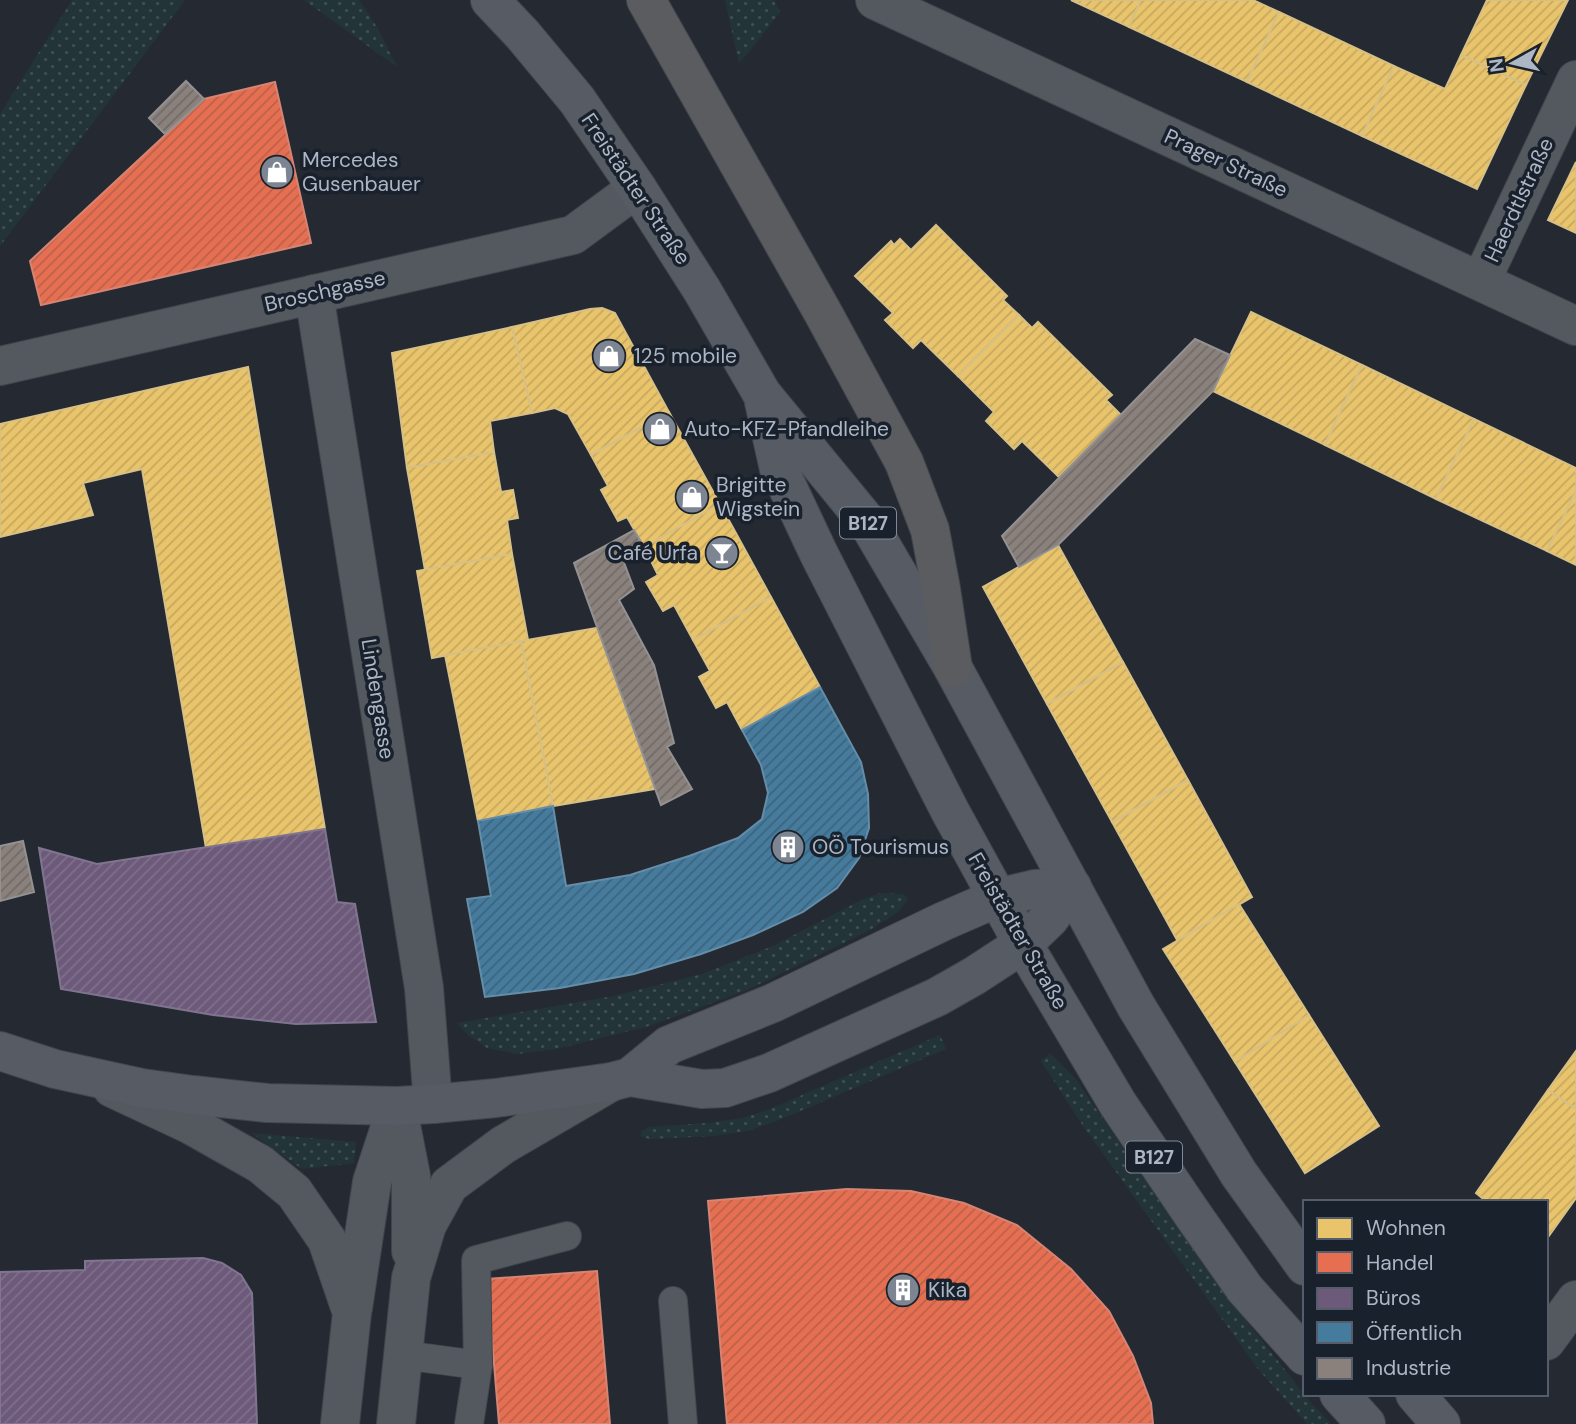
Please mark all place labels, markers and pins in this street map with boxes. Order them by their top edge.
place label: Mercedes Gusenbauer [302,146,421,198]
shop icon: Mercedes Gusenbauer [258,153,296,191]
shop icon: 125 mobile [590,337,628,375]
place label: 125 mobile [634,342,737,370]
shop icon: Auto-KFZ-Pfandleihe [641,410,679,448]
place label: Auto-KFZ-Pfandleihe [684,415,889,443]
place label: Brigitte Wigstein [716,471,800,523]
shop icon: Brigitte Wigstein [673,478,711,516]
bar icon: Café Urfa [703,534,741,572]
place label: Café Urfa [608,539,698,567]
building icon: OÖ Tourismus [769,828,807,866]
place label: OÖ Tourismus [812,833,949,861]
building icon: Kika [884,1271,922,1309]
place label: Kika [928,1276,967,1304]

